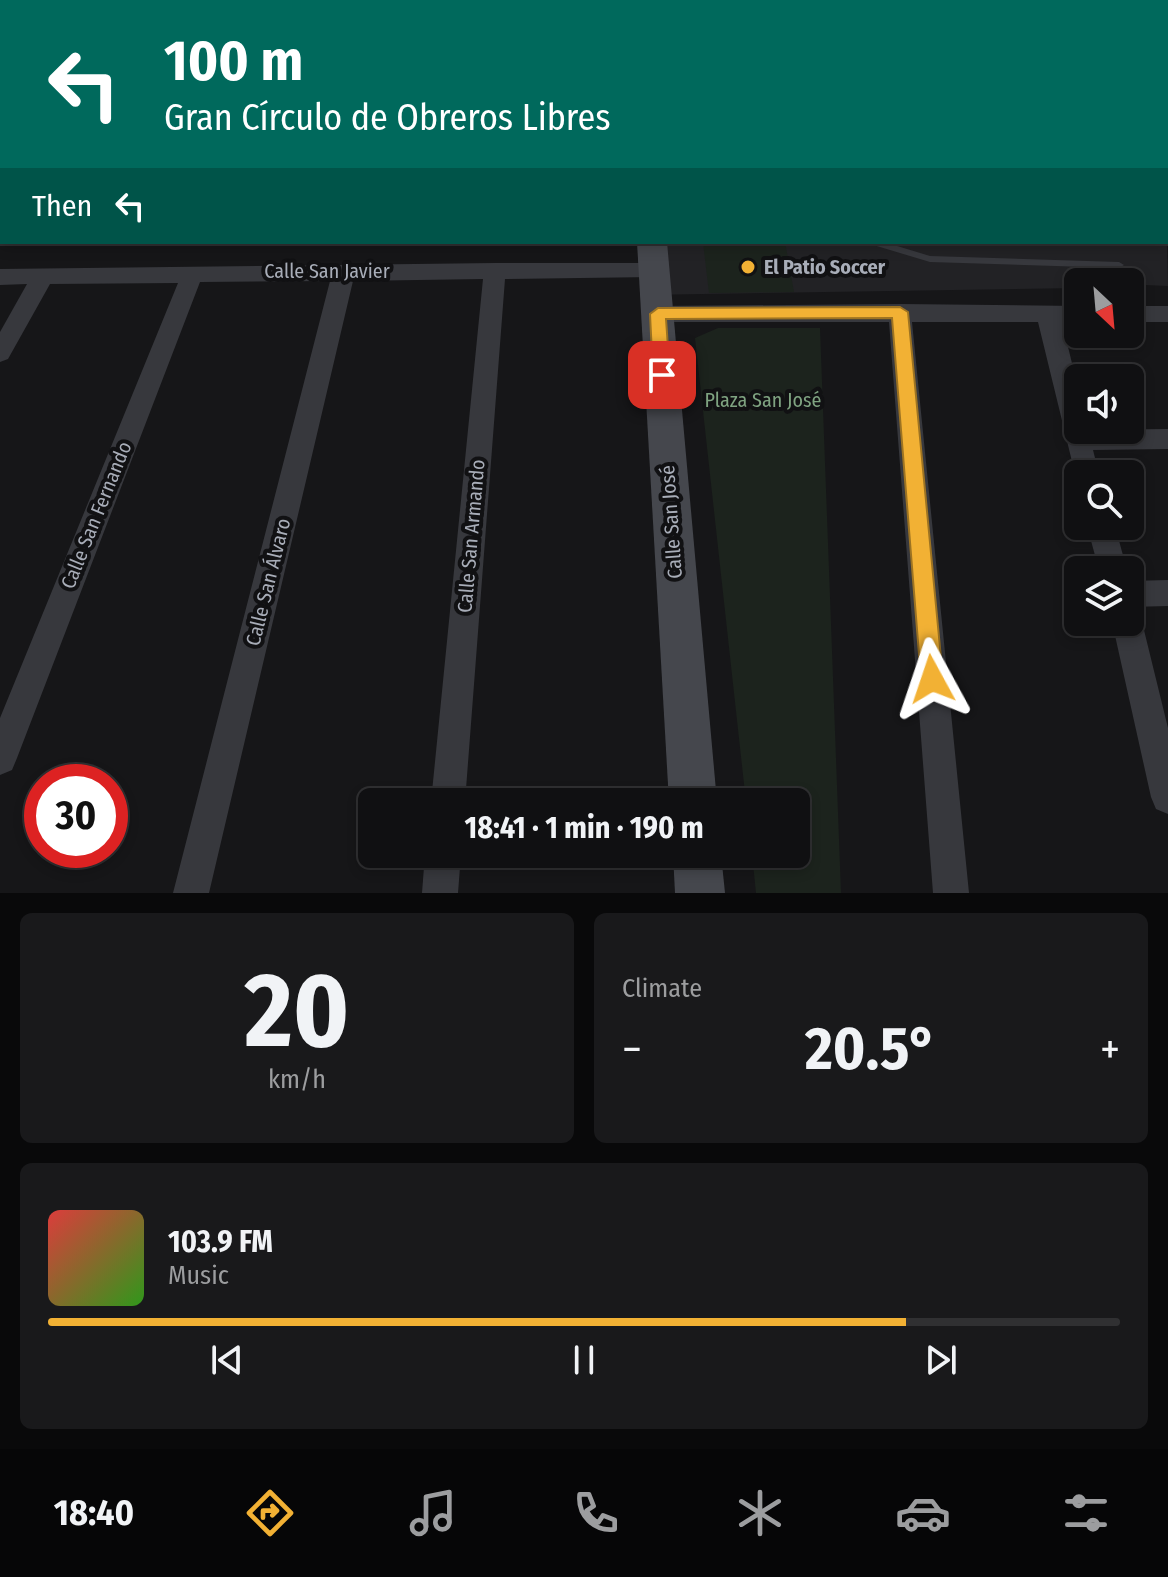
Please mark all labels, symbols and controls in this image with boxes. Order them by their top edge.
text: 100 m [164,28,303,95]
icon: left [32,32,136,136]
text: Gran Círculo de Obreros Libres [164,96,611,140]
icon: left [108,184,152,228]
text: Then [32,188,92,224]
place label: El Patio Soccer [764,255,886,279]
marker: El Patio Soccer [739,258,757,276]
street label: Calle San Javier [264,259,390,283]
north arrow [1064,268,1144,348]
map controls [1064,268,1144,636]
pin [628,341,696,409]
icon: arrive [640,353,684,397]
button: sound [1064,364,1144,444]
park label: Plaza San José [705,388,821,412]
street label: Calle San Fernando [56,438,136,592]
street label: Calle San Armando [452,458,490,614]
button: search [1064,460,1144,540]
street label: Calle San José [655,464,687,580]
street label: Calle San Álvaro [241,516,295,648]
button: layers [1064,556,1144,636]
position arrow [890,637,974,721]
speed limit sign: 30 [24,764,128,868]
text: 18:41 · 1 min · 190 m [464,810,704,846]
text: 20 [245,949,349,1074]
text: Climate [622,973,702,1004]
text: 20.5° [805,1013,937,1085]
text: − [622,1023,642,1076]
text: + [1100,1023,1120,1076]
text: km/h [268,1064,326,1095]
text: 103.9 FM [168,1224,273,1260]
text: Music [168,1260,229,1291]
icon: previous [205,1338,249,1382]
icon: pause [562,1338,606,1382]
icon: next [919,1338,963,1382]
icon: directions [242,1485,298,1541]
icon: music [405,1485,461,1541]
icon: phone [568,1485,624,1541]
icon: climate [732,1485,788,1541]
icon: car [895,1485,951,1541]
icon: filters [1058,1485,1114,1541]
text: 18:40 [54,1491,134,1535]

